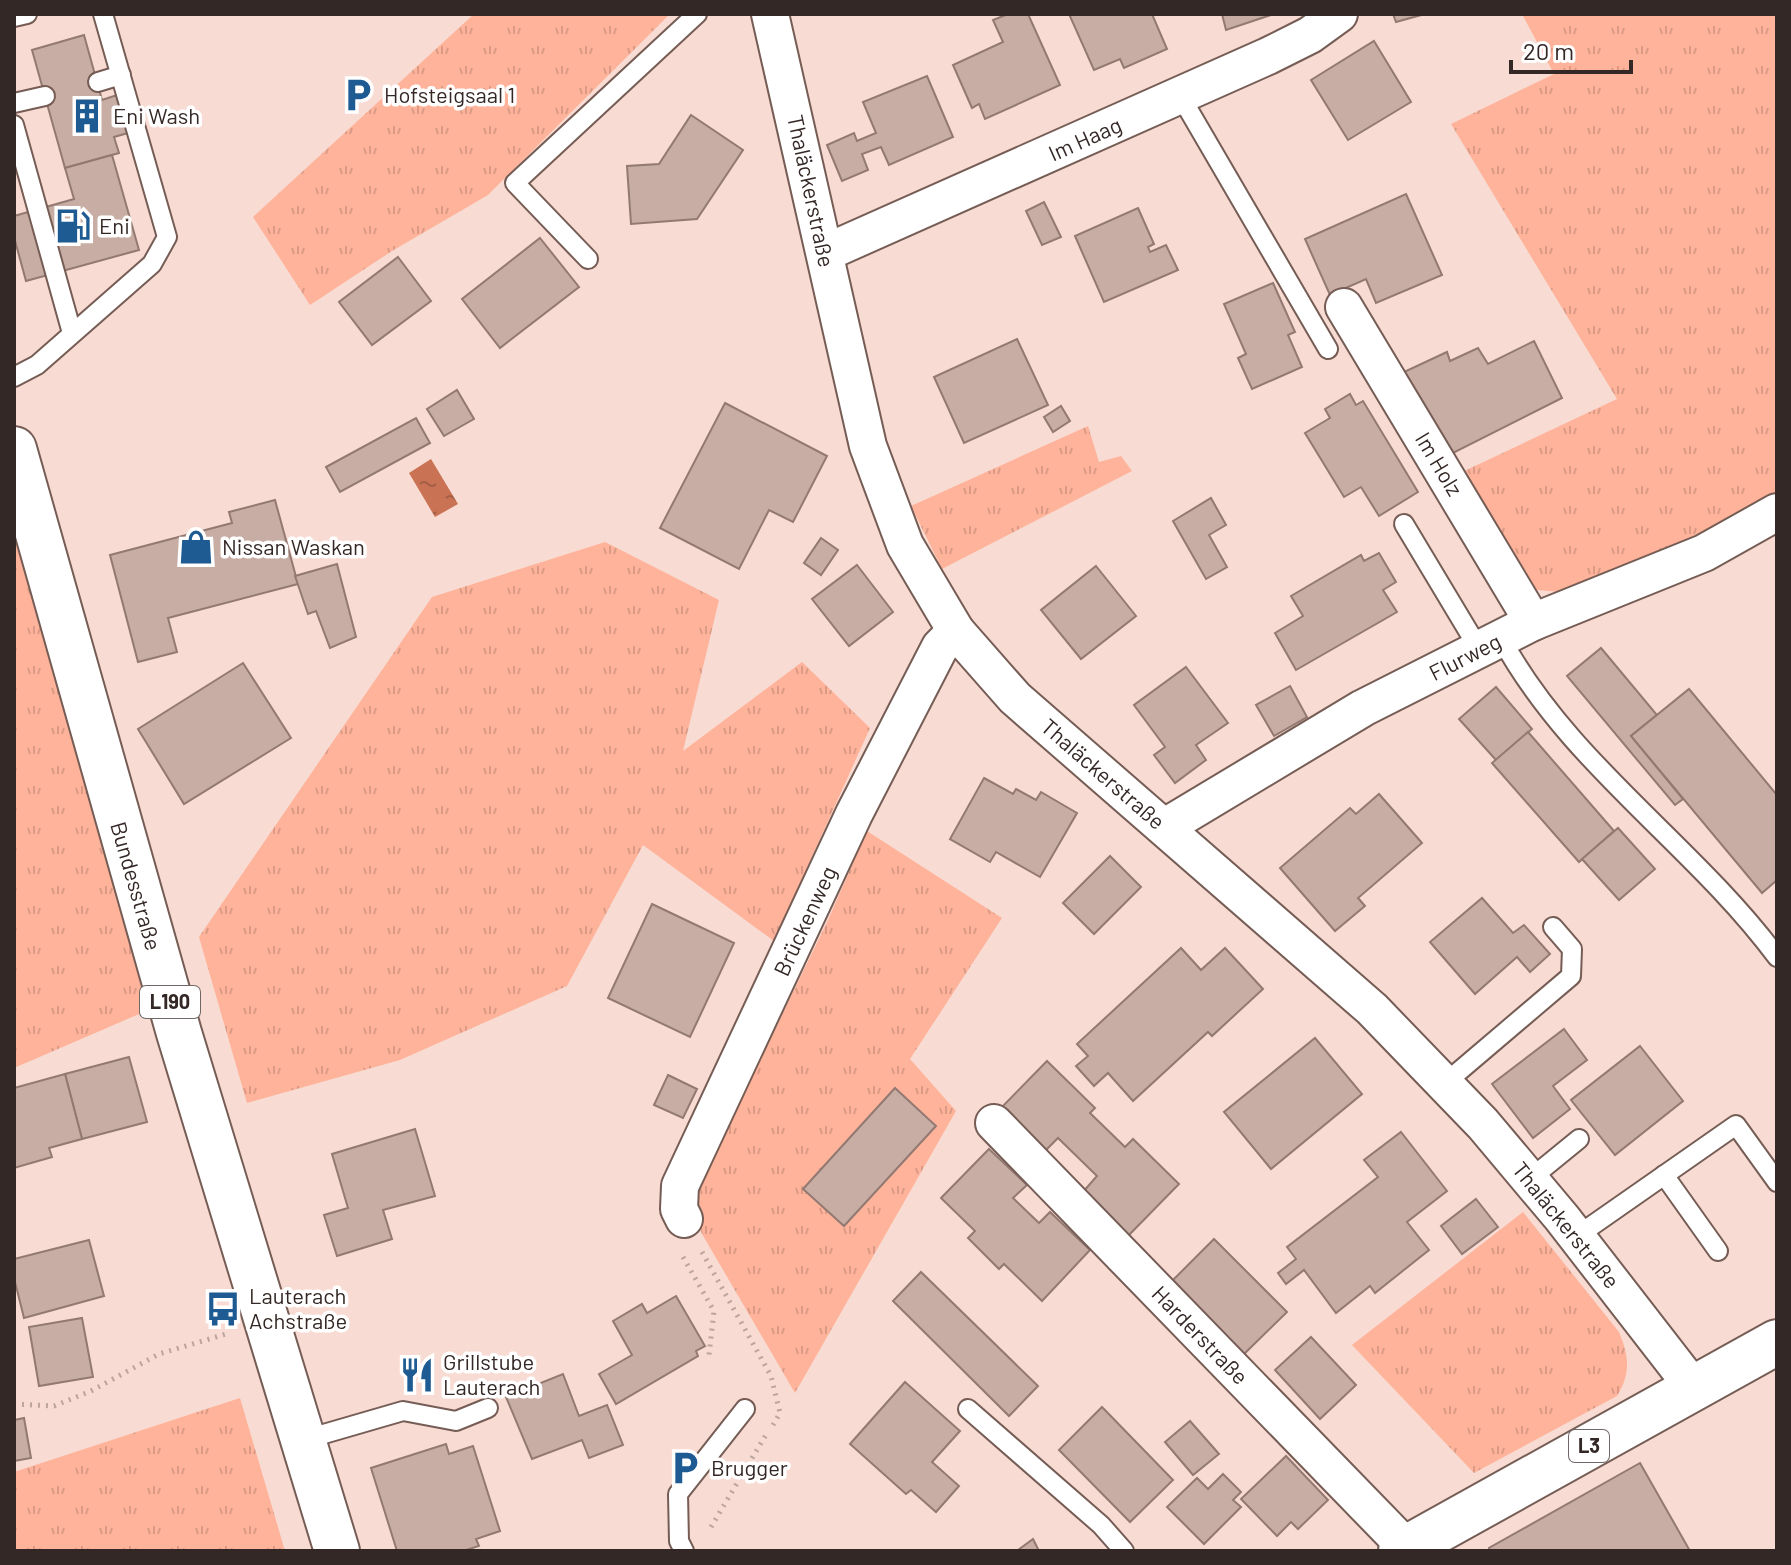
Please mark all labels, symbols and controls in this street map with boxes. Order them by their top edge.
scale bar [1511,24,1631,74]
text: 20 m [1523,36,1574,65]
parking icon: Hofsteigsaal 1 [339,76,377,114]
place label: Hofsteigsaal 1 [384,81,515,107]
building icon: Eni Wash [68,97,106,135]
place label: Eni Wash [113,102,200,128]
street label: Im Haag [1044,111,1125,166]
street label: Thaläckerstraße [783,112,841,269]
fuel station icon: Eni [54,207,92,245]
place label: Eni [99,212,130,238]
street label: Im Holz [1411,427,1469,500]
shop icon: Nissan Waskan [177,528,215,566]
place label: Nissan Waskan [222,533,365,559]
street label: Flurweg [1424,627,1505,685]
street label: Thaläckerstraße [1037,713,1171,834]
street label: Bundesstraße [106,818,168,953]
street label: Brückenweg [767,862,841,980]
road number: L190 [140,986,200,1018]
street label: Thaläckerstraße [1508,1156,1626,1293]
street label: Harderstraße [1147,1280,1254,1389]
place label: Lauterach Achstraße [249,1282,347,1333]
bus stop icon: Lauterach Achstraße [204,1290,242,1328]
place label: Grillstube Lauterach [443,1348,540,1399]
restaurant icon: Grillstube Lauterach [398,1356,436,1394]
road number: L3 [1569,1430,1609,1462]
parking icon: Brugger [666,1449,704,1487]
place label: Brugger [711,1454,788,1480]

